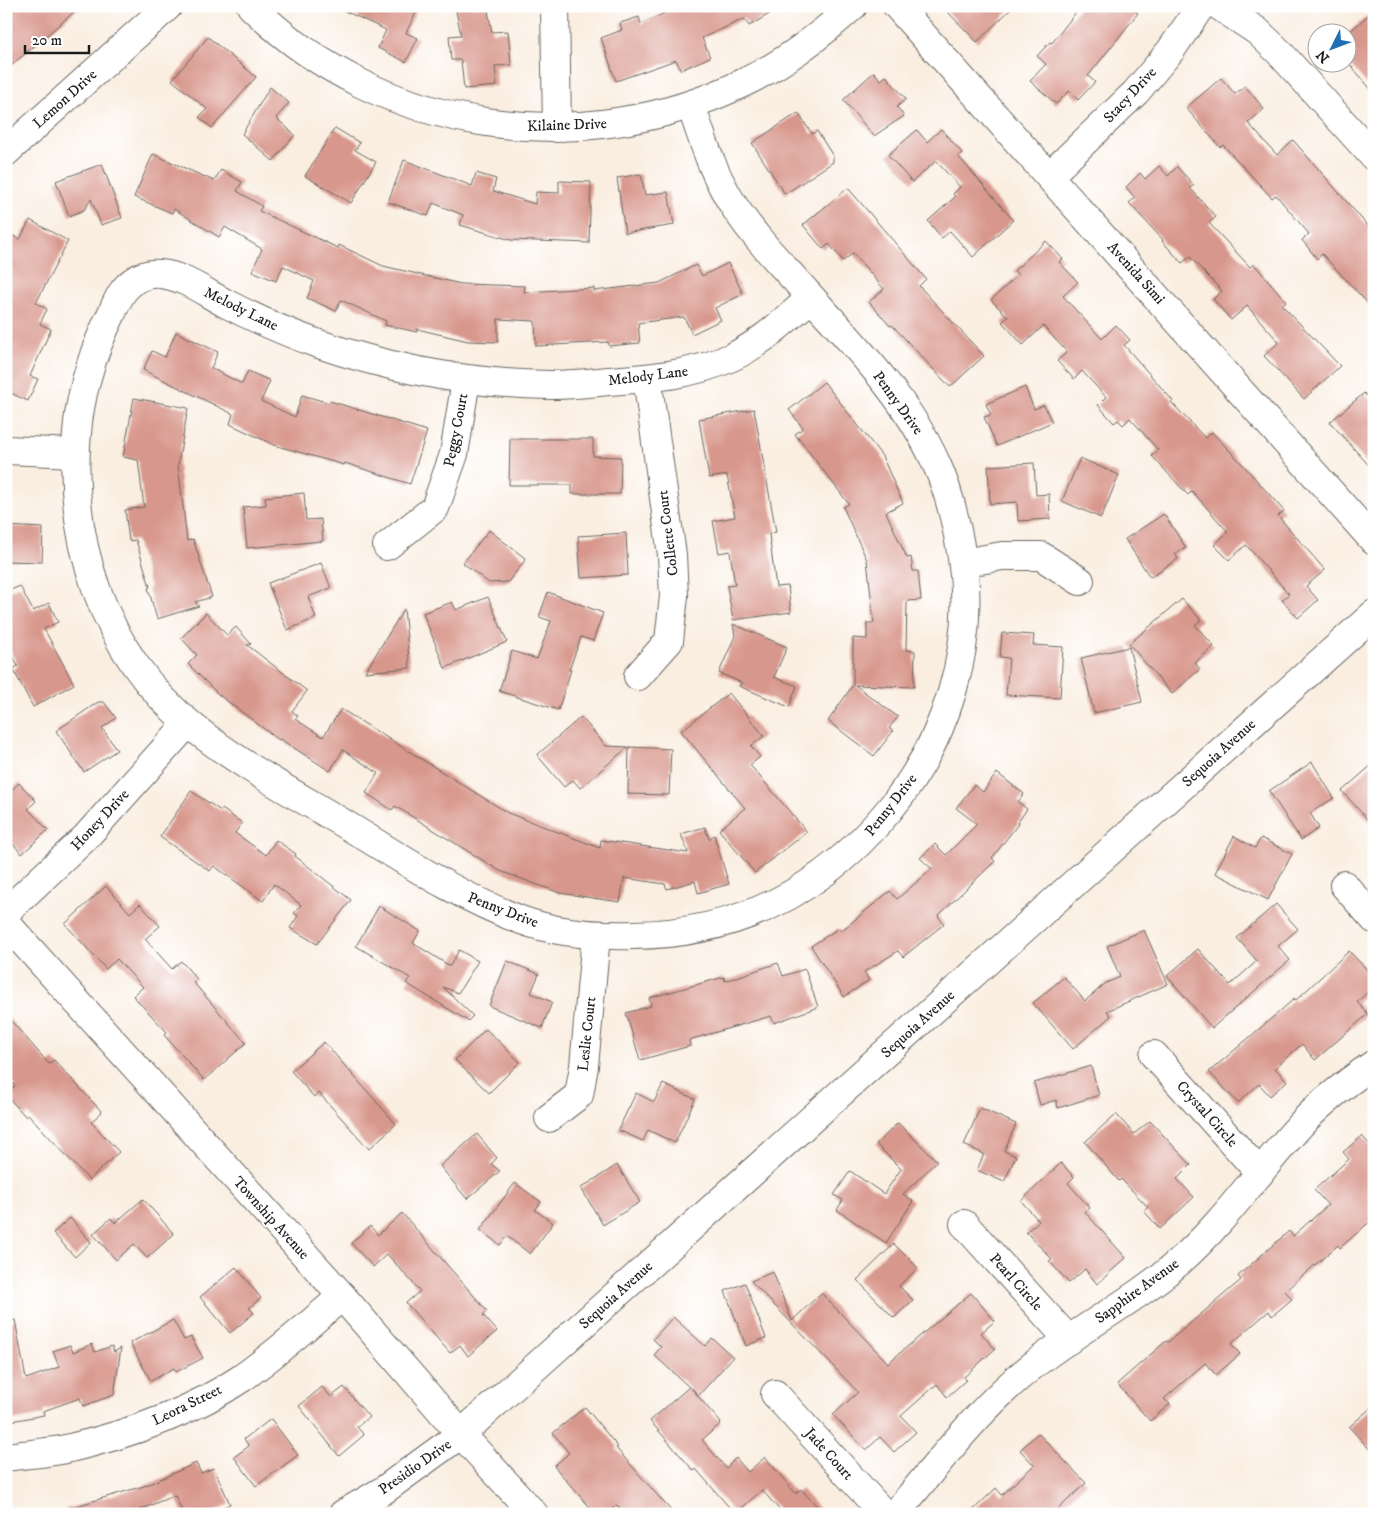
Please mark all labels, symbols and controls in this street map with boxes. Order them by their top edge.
scale bar [25,22,89,54]
north arrow [1308,22,1358,72]
text: 20 m [32,31,62,50]
text: N [1312,45,1334,66]
street label: Stacy Drive [1099,63,1161,127]
street label: Lemon Drive [29,65,101,133]
street label: Kilaine Drive [527,114,607,136]
street label: Avenida Simi [1103,238,1169,308]
street label: Melody Lane [201,283,281,335]
street label: Melody Lane [607,362,689,390]
street label: Penny Drive [869,367,927,439]
street label: Peggy Court [440,391,472,468]
street label: Collette Court [653,489,683,577]
street label: Sequoia Avenue [1178,715,1260,791]
street label: Penny Drive [861,770,921,840]
street label: Honey Drive [67,785,133,855]
street label: Penny Drive [465,888,541,932]
street label: Sequoia Avenue [877,986,959,1062]
street label: Leslie Court [574,996,600,1072]
street label: Crystal Circle [1172,1077,1242,1151]
street label: Township Avenue [229,1173,313,1263]
street label: Pearl Circle [985,1249,1047,1315]
street label: Sapphire Avenue [1091,1254,1183,1328]
street label: Sequoia Avenue [575,1257,657,1333]
street label: Leora Street [149,1380,225,1430]
street label: Jade Court [799,1422,858,1484]
street label: Presidio Drive [375,1435,455,1499]

